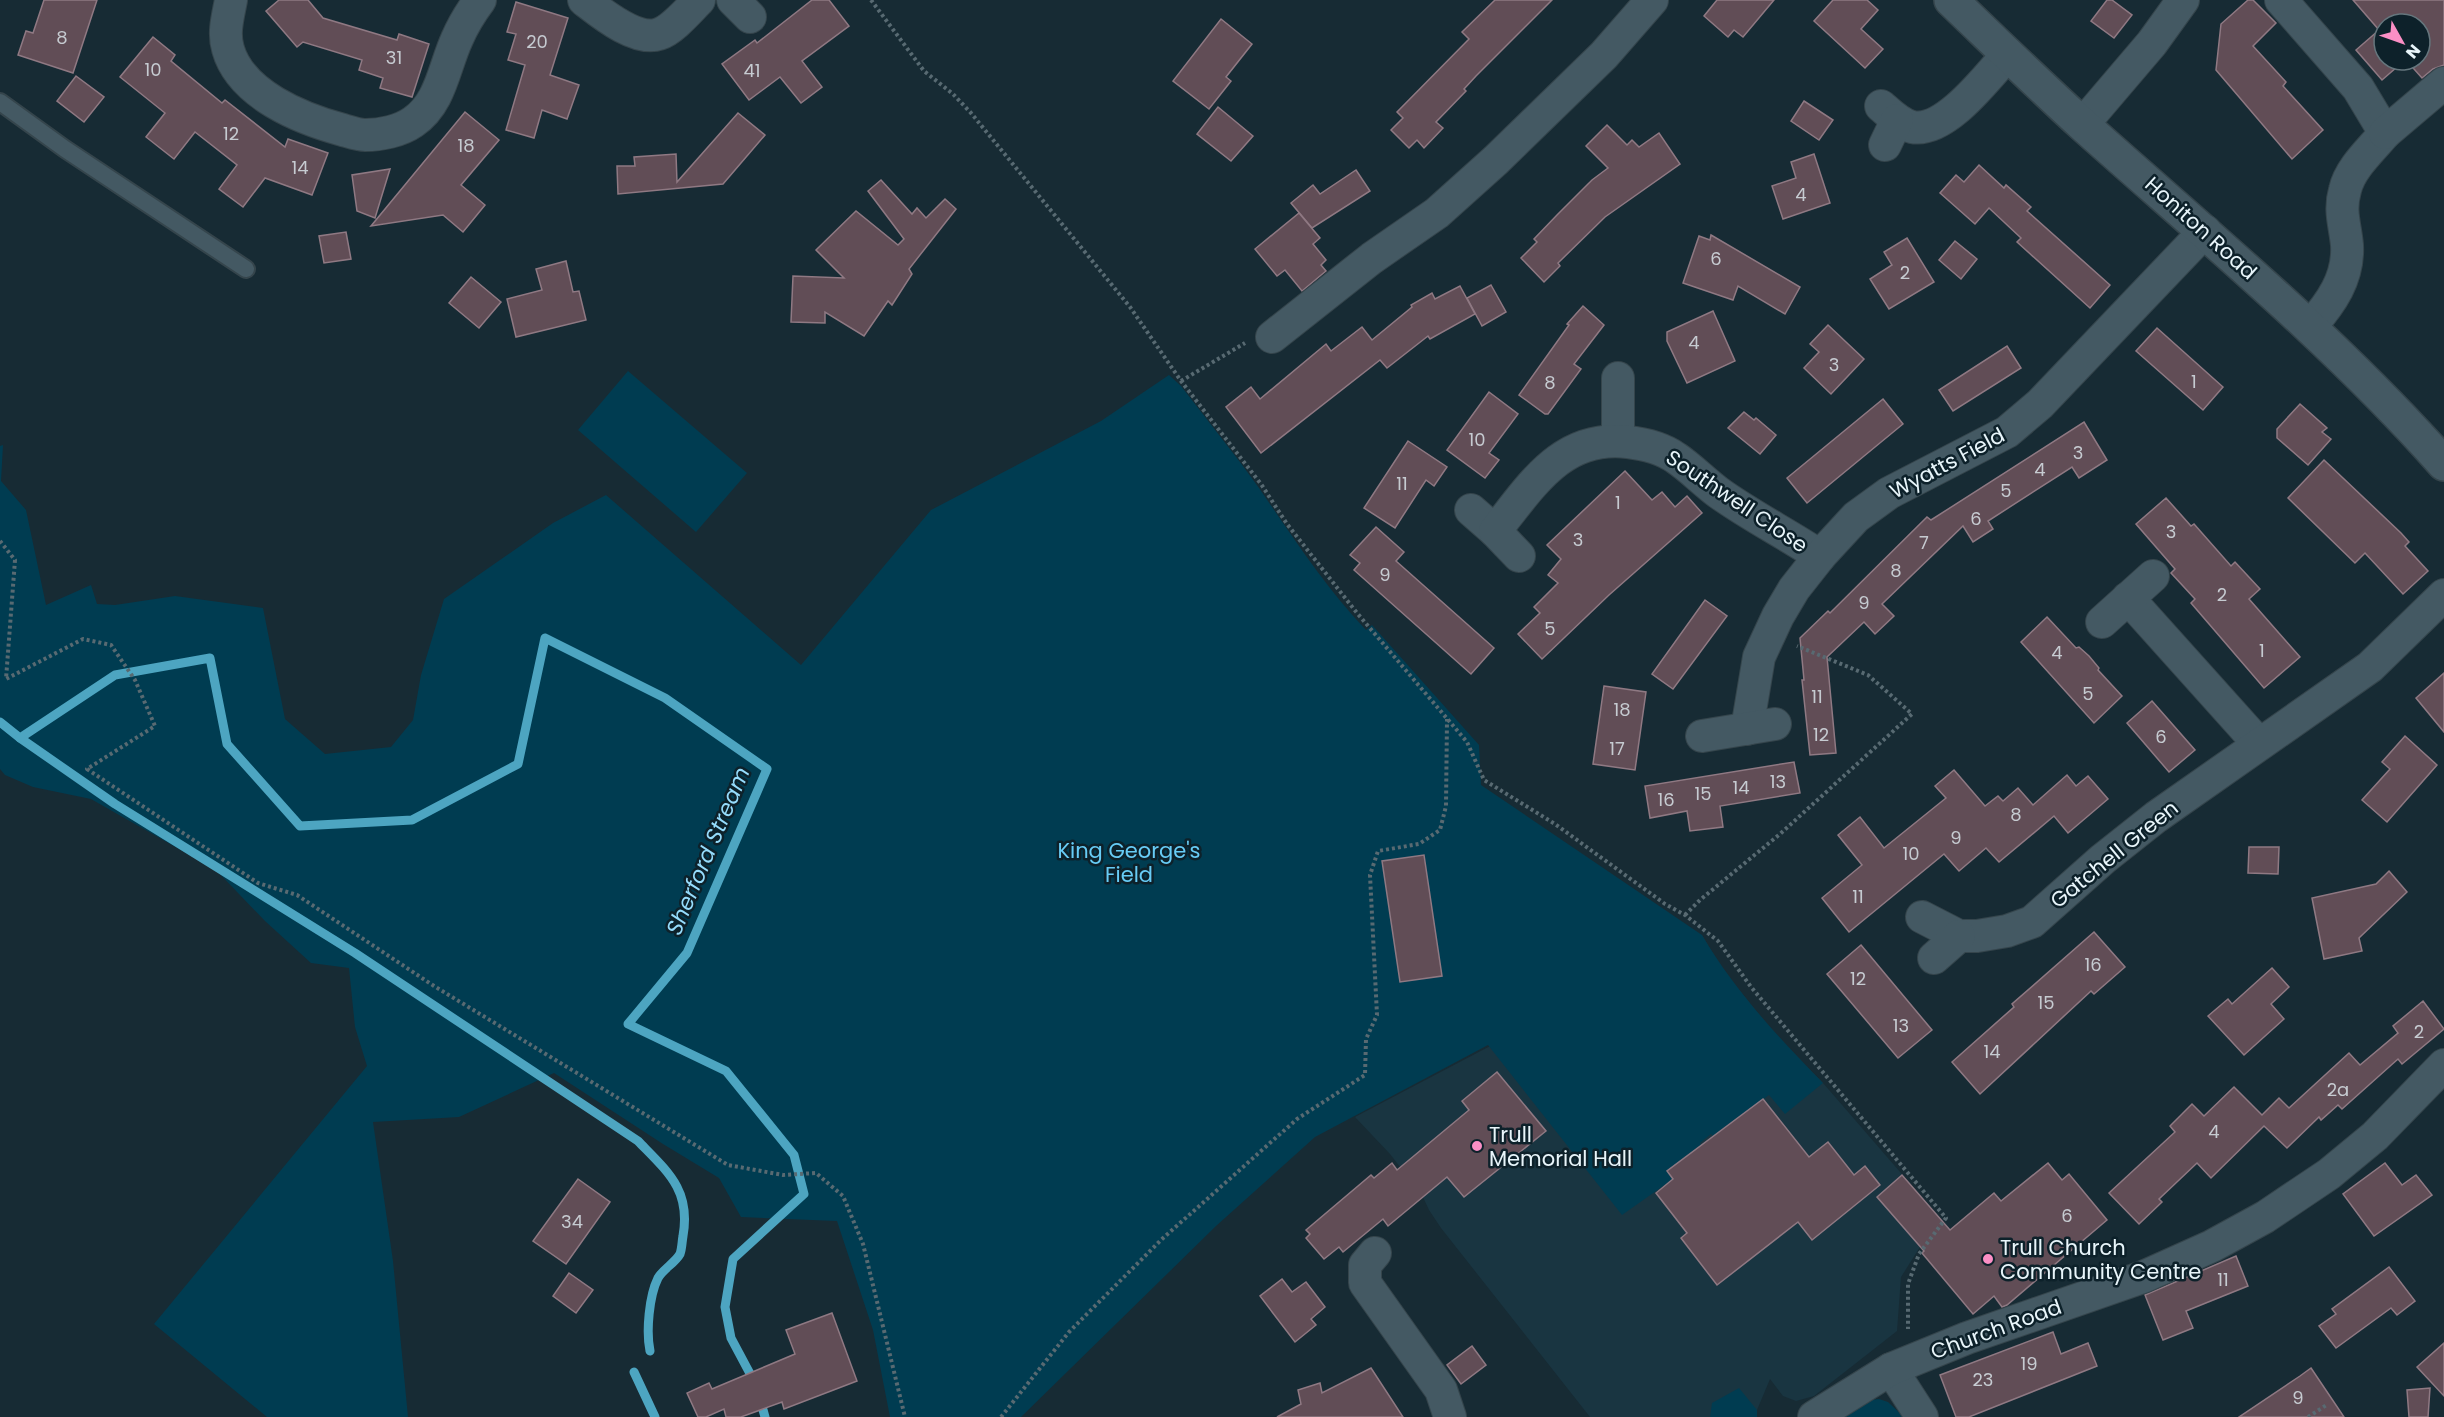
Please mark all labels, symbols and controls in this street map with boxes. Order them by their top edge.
north arrow [2372,12,2432,72]
house number: 8 [56,25,68,50]
house number: 20 [526,29,548,54]
text: N [2400,39,2426,63]
house number: 31 [386,45,402,70]
house number: 10 [144,57,162,82]
house number: 41 [743,58,761,83]
house number: 12 [223,121,239,146]
house number: 18 [457,133,475,158]
house number: 14 [291,155,309,180]
street label: Honiton Road [2139,170,2263,286]
house number: 4 [1795,182,1807,207]
house number: 6 [1710,246,1722,271]
house number: 2 [1900,260,1910,285]
house number: 4 [1688,330,1700,355]
house number: 3 [1829,352,1839,377]
house number: 1 [2191,369,2197,394]
house number: 8 [1544,370,1556,395]
street label: Wyatts Field [1884,420,2010,506]
house number: 10 [1468,427,1486,452]
house number: 3 [2073,440,2083,465]
street label: Southwell Close [1660,443,1814,559]
house number: 4 [2034,457,2046,482]
house number: 11 [1396,471,1408,496]
house number: 5 [2000,478,2012,503]
house number: 1 [1615,490,1621,515]
house number: 6 [1970,506,1982,531]
house number: 3 [2166,519,2176,544]
house number: 3 [1573,527,1583,552]
house number: 7 [1919,530,1929,555]
house number: 8 [1890,558,1902,583]
house number: 9 [1379,562,1391,587]
house number: 2 [2217,582,2227,607]
house number: 9 [1858,590,1870,615]
house number: 5 [1544,616,1556,641]
house number: 1 [2259,638,2265,663]
house number: 4 [2051,640,2063,665]
house number: 5 [2082,681,2094,706]
house number: 11 [1811,684,1823,709]
house number: 18 [1613,697,1631,722]
house number: 12 [1813,722,1829,747]
house number: 6 [2155,724,2167,749]
house number: 17 [1609,736,1625,761]
water label: Sherford Stream [659,762,757,940]
house number: 13 [1770,769,1786,794]
house number: 14 [1732,775,1750,800]
house number: 15 [1694,781,1712,806]
house number: 16 [1657,787,1675,812]
street label: Gatchell Green [2044,793,2184,915]
house number: 8 [2010,802,2022,827]
house number: 9 [1950,825,1962,850]
park label: King George's Field [1057,836,1201,889]
house number: 10 [1902,841,1920,866]
house number: 11 [1852,884,1864,909]
house number: 16 [2084,952,2102,977]
house number: 12 [1850,966,1866,991]
house number: 15 [2037,990,2055,1015]
house number: 13 [1893,1013,1909,1038]
house number: 2 [2414,1019,2424,1044]
house number: 14 [1983,1039,2001,1064]
house number: 2a [2327,1077,2349,1102]
house number: 4 [2208,1119,2220,1144]
place label: Trull Memorial Hall [1489,1120,1632,1173]
marker: Trull Memorial Hall [1470,1139,1484,1153]
house number: 6 [2061,1203,2073,1228]
house number: 34 [561,1209,583,1234]
place label: Trull Church Community Centre [2000,1233,2201,1286]
marker: Trull Church Community Centre [1981,1252,1995,1266]
house number: 11 [2217,1267,2229,1292]
street label: Church Road [1927,1292,2065,1366]
house number: 19 [2020,1351,2038,1376]
house number: 23 [1973,1367,1993,1392]
house number: 9 [2292,1385,2304,1410]

